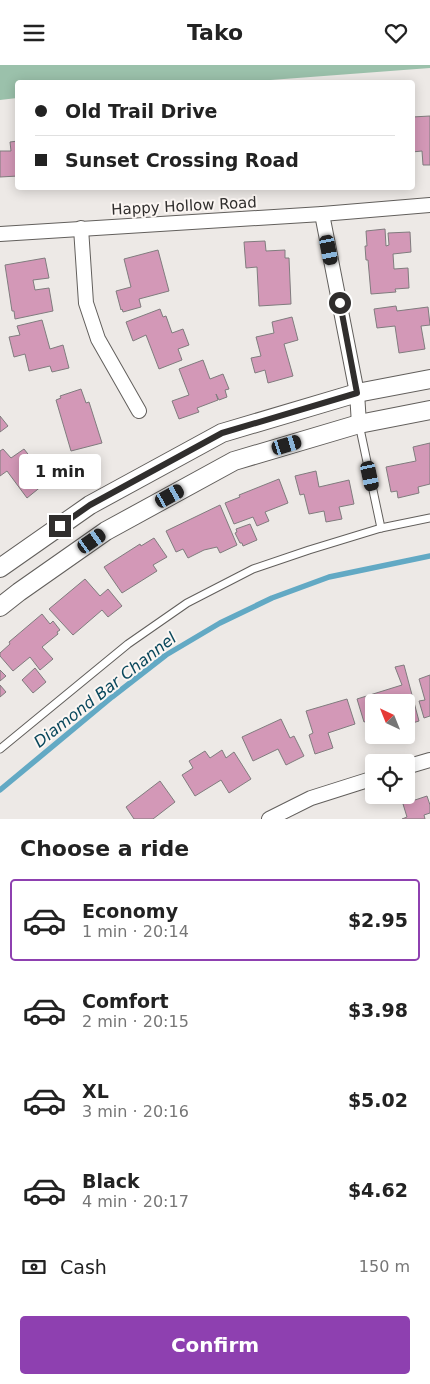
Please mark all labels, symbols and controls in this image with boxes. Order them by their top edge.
icon: menu [20,19,48,47]
icon: heart [382,19,410,47]
text: Tako [187,20,243,45]
text: Old Trail Drive [65,100,218,122]
text: Sunset Crossing Road [65,149,299,171]
street label: Happy Hollow Road [111,193,257,219]
car [318,234,339,266]
route start [329,292,351,314]
car [270,433,303,457]
callout: 1 min [19,453,101,489]
car [359,460,380,492]
text: 1 min [35,462,85,481]
car [153,482,186,510]
route end [49,515,71,537]
car [75,526,108,556]
water label: Diamond Bar Channel [30,628,180,752]
north arrow [365,694,415,744]
map controls [365,694,415,804]
button: locate [365,754,415,804]
text: Choose a ride [20,836,189,861]
icon: car [22,898,67,943]
text: Economy [82,900,178,922]
text: $2.95 [348,909,408,931]
text: 1 min · 20:14 [82,922,189,941]
icon: car [22,988,67,1033]
text: Comfort [82,990,169,1012]
text: $3.98 [348,999,408,1021]
text: 2 min · 20:15 [82,1012,189,1031]
icon: car [22,1078,67,1123]
text: XL [82,1080,109,1102]
text: $5.02 [348,1089,408,1111]
text: 3 min · 20:16 [82,1102,189,1121]
icon: car [22,1168,67,1213]
text: Black [82,1170,140,1192]
text: $4.62 [348,1179,408,1201]
text: 4 min · 20:17 [82,1192,189,1211]
icon: cash [20,1253,48,1281]
text: Cash [60,1256,107,1278]
text: 150 m [359,1257,410,1276]
button: Confirm [20,1316,410,1374]

